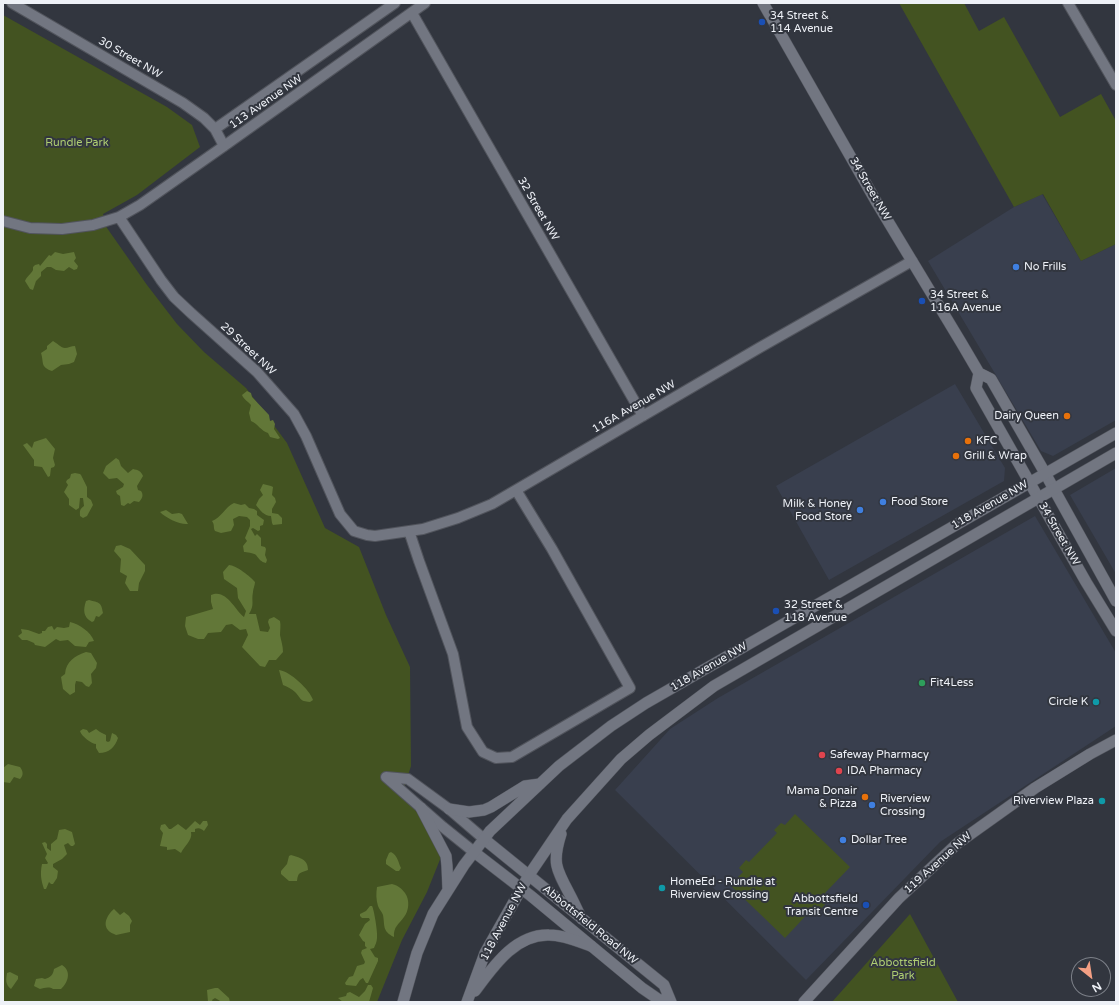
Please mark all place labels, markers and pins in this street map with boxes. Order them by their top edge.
place label: 34 Street & 114 Avenue [770,9,833,35]
marker: 34 Street & 114 Avenue [757,17,767,27]
place label: No Frills [1024,260,1066,274]
marker: No Frills [1011,262,1021,272]
place label: 34 Street & 116A Avenue [930,288,1001,314]
marker: 34 Street & 116A Avenue [917,296,927,306]
place label: Dairy Queen [994,409,1059,423]
marker: Dairy Queen [1062,411,1072,421]
place label: KFC [976,434,997,448]
marker: KFC [963,436,973,446]
place label: Grill & Wrap [964,449,1027,463]
marker: Grill & Wrap [951,451,961,461]
place label: Food Store [891,495,948,509]
place label: Milk & Honey Food Store [783,497,852,523]
marker: Food Store [878,497,888,507]
marker: Milk & Honey Food Store [855,505,865,515]
place label: 32 Street & 118 Avenue [784,598,847,624]
marker: 32 Street & 118 Avenue [771,606,781,616]
place label: Fit4Less [930,676,974,690]
marker: Fit4Less [917,678,927,688]
place label: Circle K [1049,695,1088,709]
marker: Circle K [1091,697,1101,707]
place label: Safeway Pharmacy [830,748,929,762]
marker: Safeway Pharmacy [817,750,827,760]
place label: IDA Pharmacy [847,764,922,778]
marker: IDA Pharmacy [834,766,844,776]
place label: Mama Donair & Pizza [786,784,857,810]
marker: Mama Donair & Pizza [860,792,870,802]
place label: Riverview Crossing [880,792,930,818]
place label: Riverview Plaza [1013,794,1094,808]
marker: Riverview Plaza [1097,796,1107,806]
marker: Riverview Crossing [867,800,877,810]
place label: Dollar Tree [851,833,907,847]
marker: Dollar Tree [838,835,848,845]
place label: HomeEd - Rundle at Riverview Crossing [670,875,775,901]
marker: HomeEd - Rundle at Riverview Crossing [657,883,667,893]
place label: Abbottsfield Transit Centre [785,892,858,918]
marker: Abbottsfield Transit Centre [861,900,871,910]

